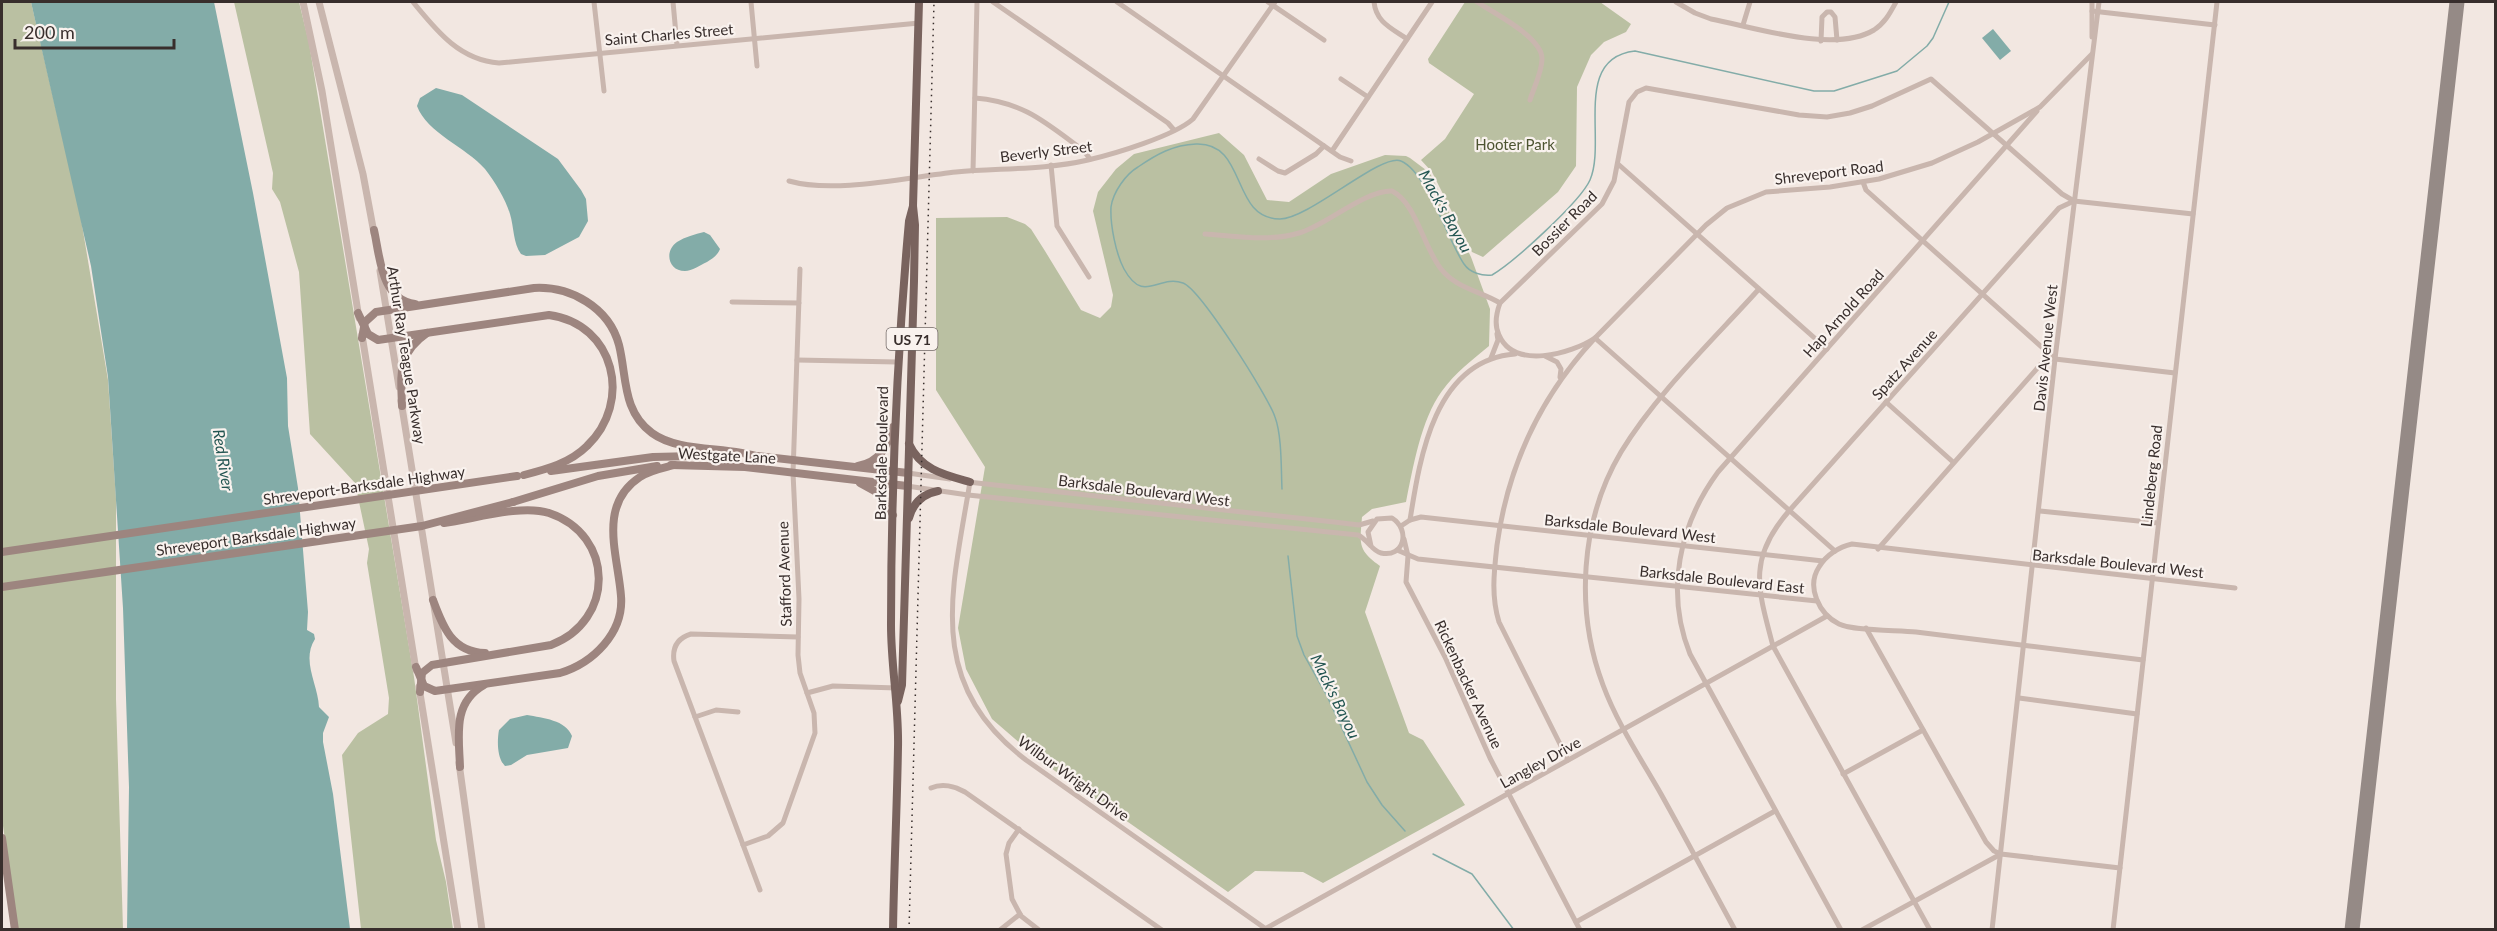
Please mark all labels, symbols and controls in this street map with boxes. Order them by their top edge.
scale bar [15,12,174,50]
street label: Saint Charles Street [604,19,735,49]
text: 200 m [24,21,75,43]
park label: Hooter Park [1475,135,1555,153]
street label: Beverly Street [999,136,1094,166]
street label: Shreveport Road [1774,156,1884,188]
water label: Mack's Bayou [1415,166,1477,256]
street label: Bossier Road [1528,187,1600,259]
street label: Arthur Ray Teague Parkway [384,265,430,446]
street label: Hap Arnold Road [1799,265,1887,361]
street label: Davis Avenue West [2029,283,2061,412]
street label: Spatz Avenue [1868,325,1940,403]
road number: US 71 [886,328,938,350]
street label: Barksdale Boulevard [871,386,891,520]
street label: Lindeberg Road [2137,424,2165,528]
water label: Red River [210,428,238,493]
street label: Westgate Lane [678,443,777,467]
street label: Shreveport-Barksdale Highway [262,462,466,508]
street label: Barksdale Boulevard West [1057,471,1231,510]
street label: Barksdale Boulevard West [1543,510,1717,546]
street label: Shreveport Barksdale Highway [155,513,357,559]
street label: Stafford Avenue [773,521,795,627]
street label: Barksdale Boulevard West [2031,545,2205,581]
street label: Barksdale Boulevard East [1639,561,1806,597]
street label: Rickenbacker Avenue [1431,617,1507,751]
water label: Mack's Bayou [1307,651,1365,741]
street label: Wilbur Wright Drive [1015,732,1133,824]
street label: Langley Drive [1496,732,1584,792]

